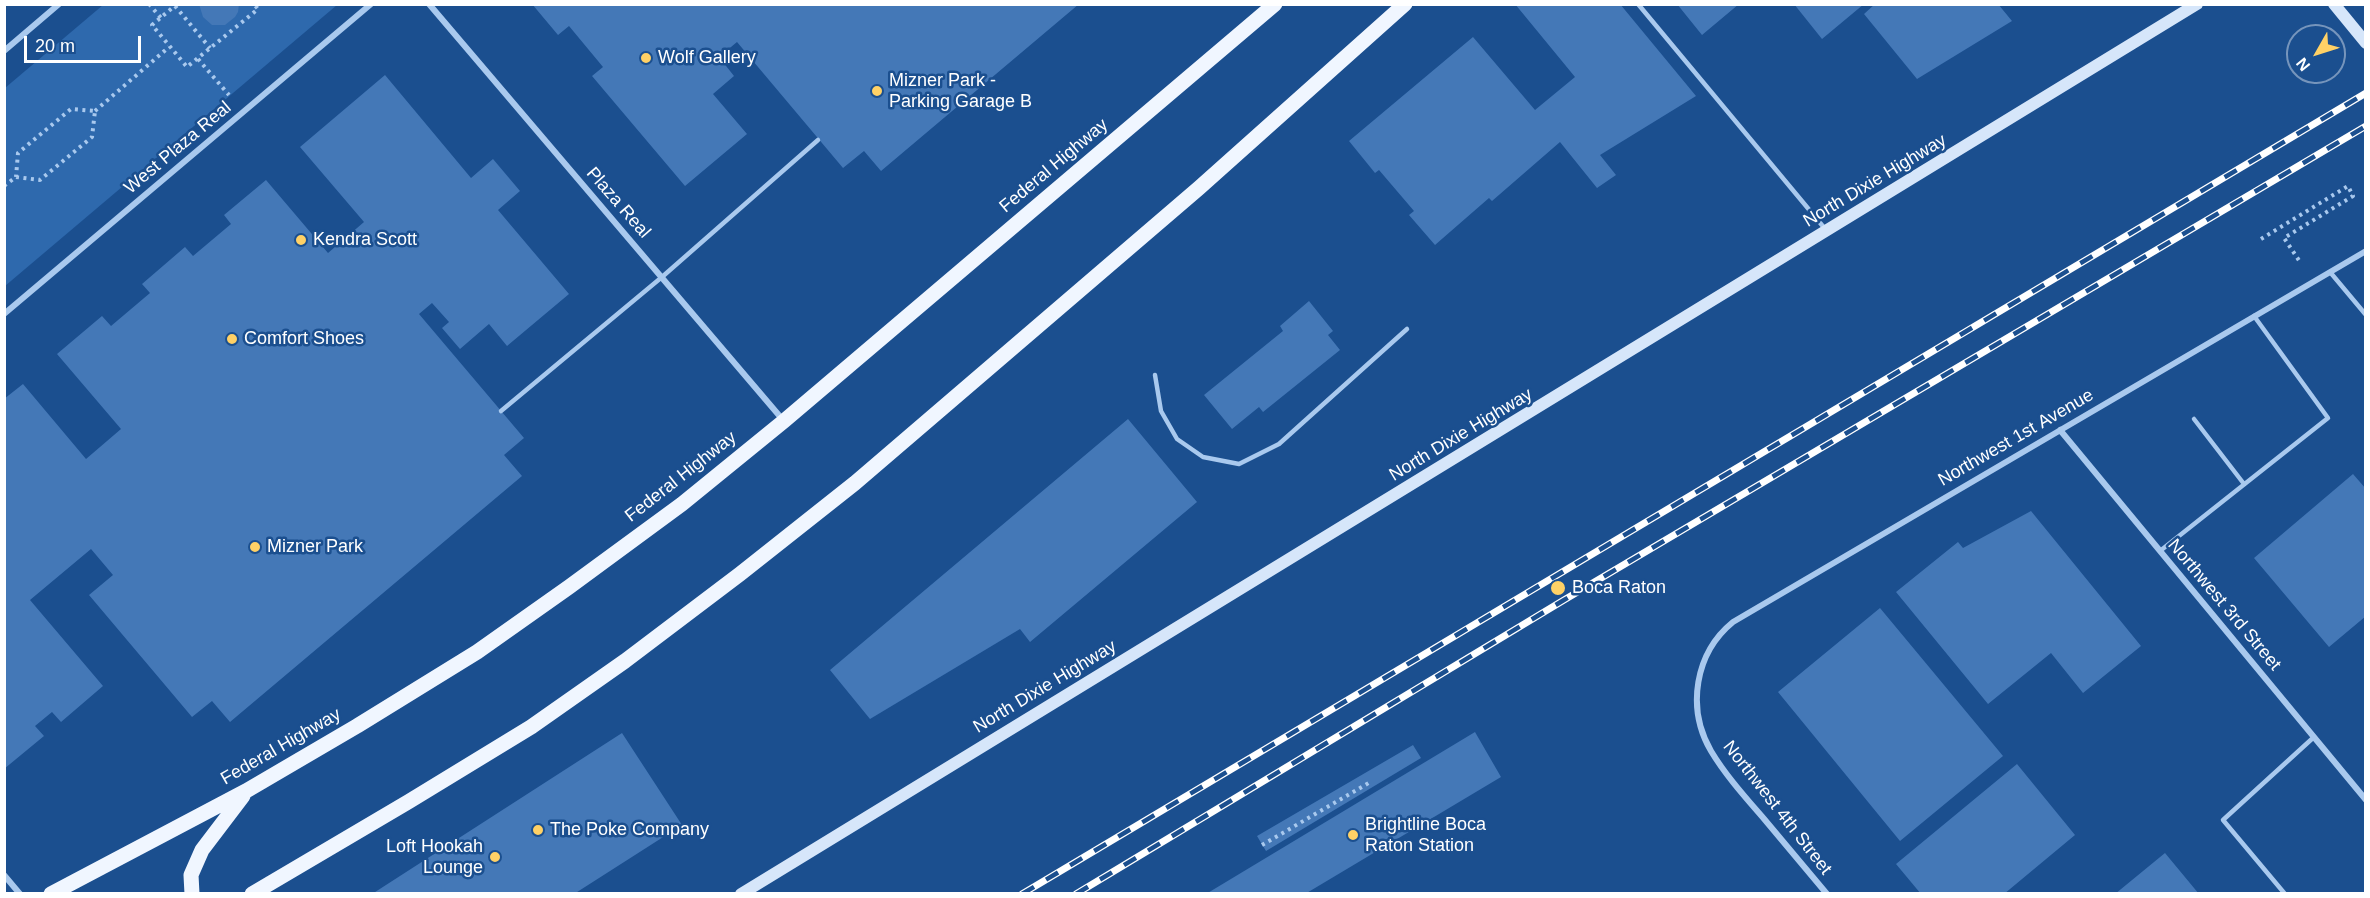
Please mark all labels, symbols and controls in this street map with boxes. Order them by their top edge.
scale bar [27,24,144,62]
north arrow [2286,24,2346,84]
text: 20 m [35,36,75,56]
place label: Wolf Gallery [658,47,756,69]
marker: Wolf Gallery [639,51,653,65]
text: N [2293,55,2313,74]
place label: Mizner Park - Parking Garage B [889,70,1032,112]
marker: Mizner Park - Parking Garage B [870,84,884,98]
street label: West Plaza Real [120,97,236,199]
street label: Federal Highway [995,114,1113,218]
street label: North Dixie Highway [1800,130,1950,232]
street label: Plaza Real [581,163,655,243]
place label: Kendra Scott [313,229,417,251]
marker: Kendra Scott [294,233,308,247]
place label: Comfort Shoes [244,328,364,350]
marker: Comfort Shoes [225,332,239,346]
street label: North Dixie Highway [1386,384,1536,486]
street label: Northwest 1st Avenue [1934,385,2098,491]
street label: Federal Highway [621,427,741,527]
street label: Northwest 3rd Street [2163,535,2285,675]
place label: Mizner Park [267,536,363,558]
marker: Mizner Park [248,540,262,554]
place label: Boca Raton [1572,577,1666,599]
marker: Boca Raton [1549,579,1567,597]
street label: North Dixie Highway [970,636,1120,738]
street label: Federal Highway [217,704,345,790]
street label: Northwest 4th Street [1718,737,1836,879]
place label: Brightline Boca Raton Station [1365,814,1486,856]
place label: The Poke Company [550,819,709,841]
marker: The Poke Company [531,823,545,837]
marker: Brightline Boca Raton Station [1346,828,1360,842]
place label: Loft Hookah Lounge [386,836,483,878]
marker: Loft Hookah Lounge [488,850,502,864]

